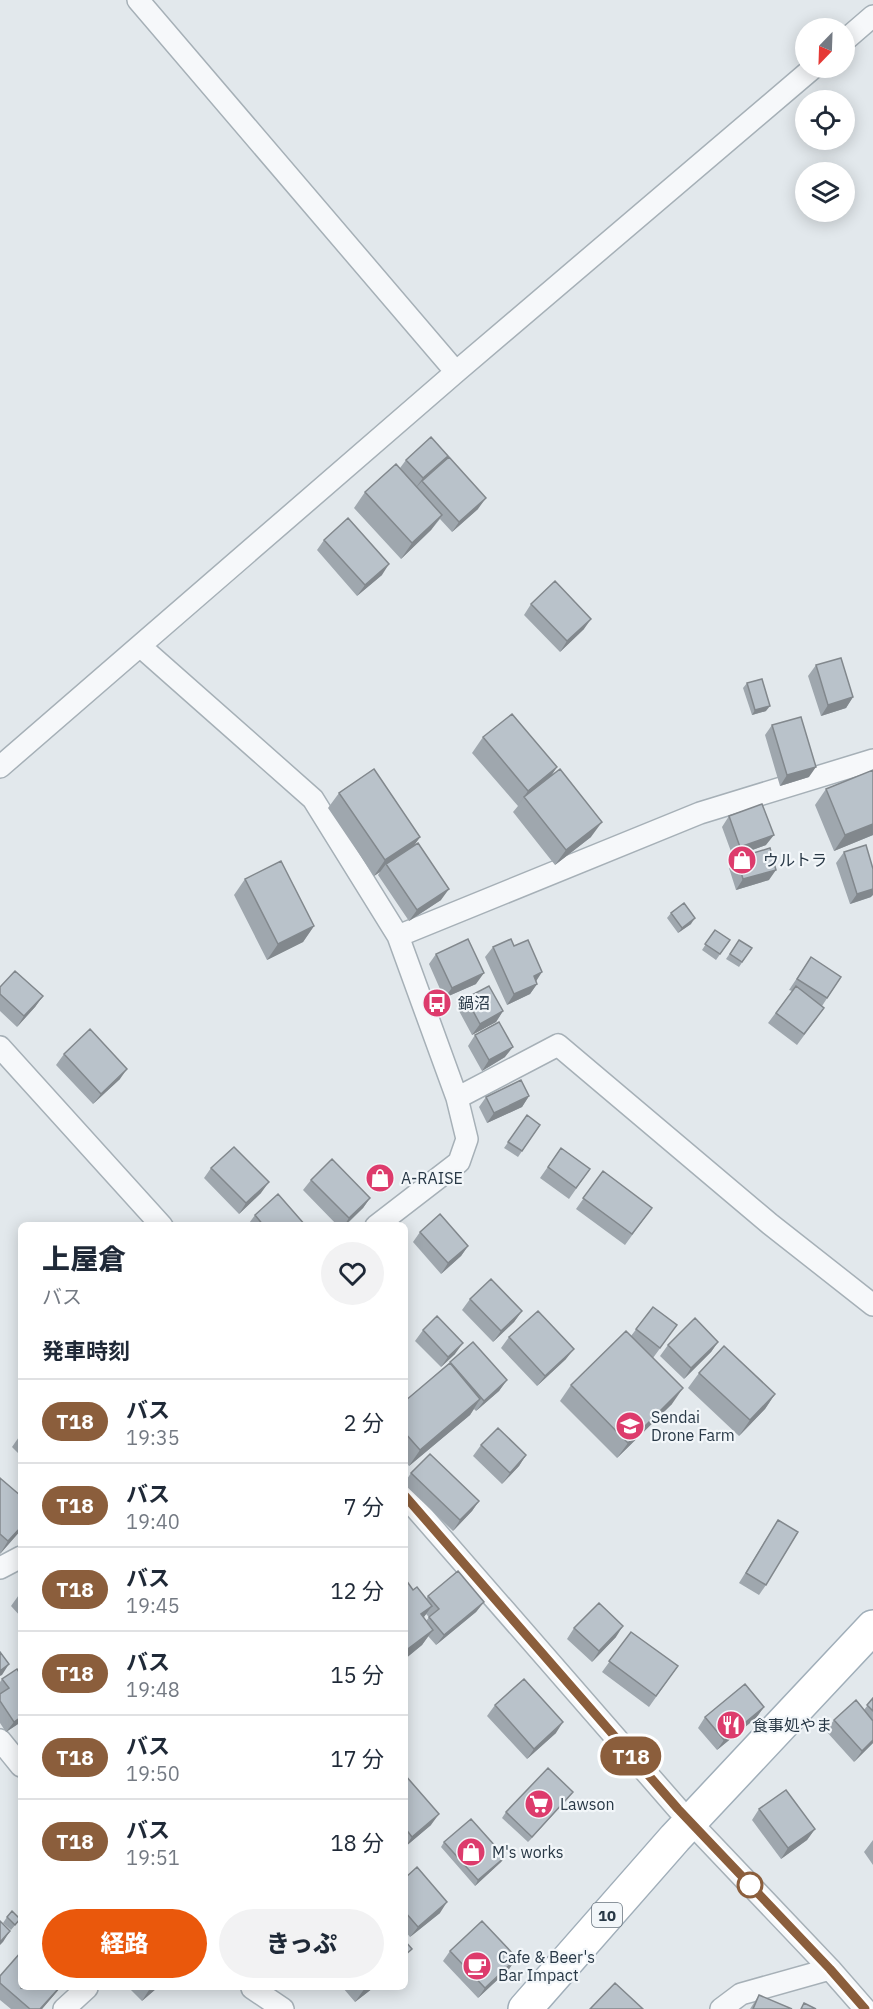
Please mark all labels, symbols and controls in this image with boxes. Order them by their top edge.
north arrow [795,18,855,78]
map controls [795,18,855,222]
button: locate [795,90,855,150]
button: layers [795,162,855,222]
shop icon: ウルトラ [726,844,758,876]
place label: ウルトラ [763,850,827,870]
bus stop icon: 鍋沼 [421,987,453,1019]
place label: 鍋沼 [458,993,490,1013]
shop icon: A-RAISE [364,1162,396,1194]
place label: A-RAISE [401,1168,463,1188]
text: 上屋倉 [42,1240,126,1277]
button: heart [321,1242,384,1305]
text: バス [42,1283,82,1310]
text: 発車時刻 [42,1336,130,1365]
text: バス [126,1395,170,1424]
text: T18 [56,1407,94,1435]
place label: Sendai Drone Farm [651,1407,735,1445]
text: 2 分 [344,1408,384,1437]
school or university icon: Sendai Drone Farm [614,1410,646,1442]
text: 19:35 [126,1424,180,1451]
text: バス [126,1479,170,1508]
text: T18 [56,1491,94,1519]
text: 7 分 [344,1492,384,1521]
text: 19:40 [126,1508,180,1535]
text: バス [126,1563,170,1592]
text: T18 [56,1575,94,1603]
text: 12 分 [330,1576,384,1605]
text: 19:45 [126,1592,180,1619]
text: バス [126,1647,170,1676]
text: T18 [56,1659,94,1687]
text: 15 分 [330,1660,384,1689]
text: 19:48 [126,1676,180,1703]
restaurant icon: 食事処やま [715,1709,747,1741]
place label: 食事処やま [752,1715,832,1735]
text: バス [126,1731,170,1760]
line badge: T18 [596,1736,666,1776]
text: T18 [612,1742,650,1770]
text: T18 [56,1743,94,1771]
text: 17 分 [330,1744,384,1773]
text: 19:50 [126,1760,180,1787]
supermarket icon: Lawson [523,1788,555,1820]
place label: Lawson [560,1794,615,1814]
text: バス [126,1815,170,1844]
text: T18 [56,1827,94,1855]
text: 18 分 [330,1828,384,1857]
shop icon: M's works [455,1836,487,1868]
place label: M's works [492,1842,564,1862]
text: 19:51 [126,1844,180,1871]
unlabelled marker [737,1872,763,1898]
road number: 10 [592,1903,622,1927]
button: 経路 [42,1909,207,1978]
button: きっぷ [219,1909,384,1978]
place label: Cafe & Beer's Bar Impact [498,1947,595,1985]
cafe icon: Cafe & Beer's Bar Impact [461,1950,493,1982]

